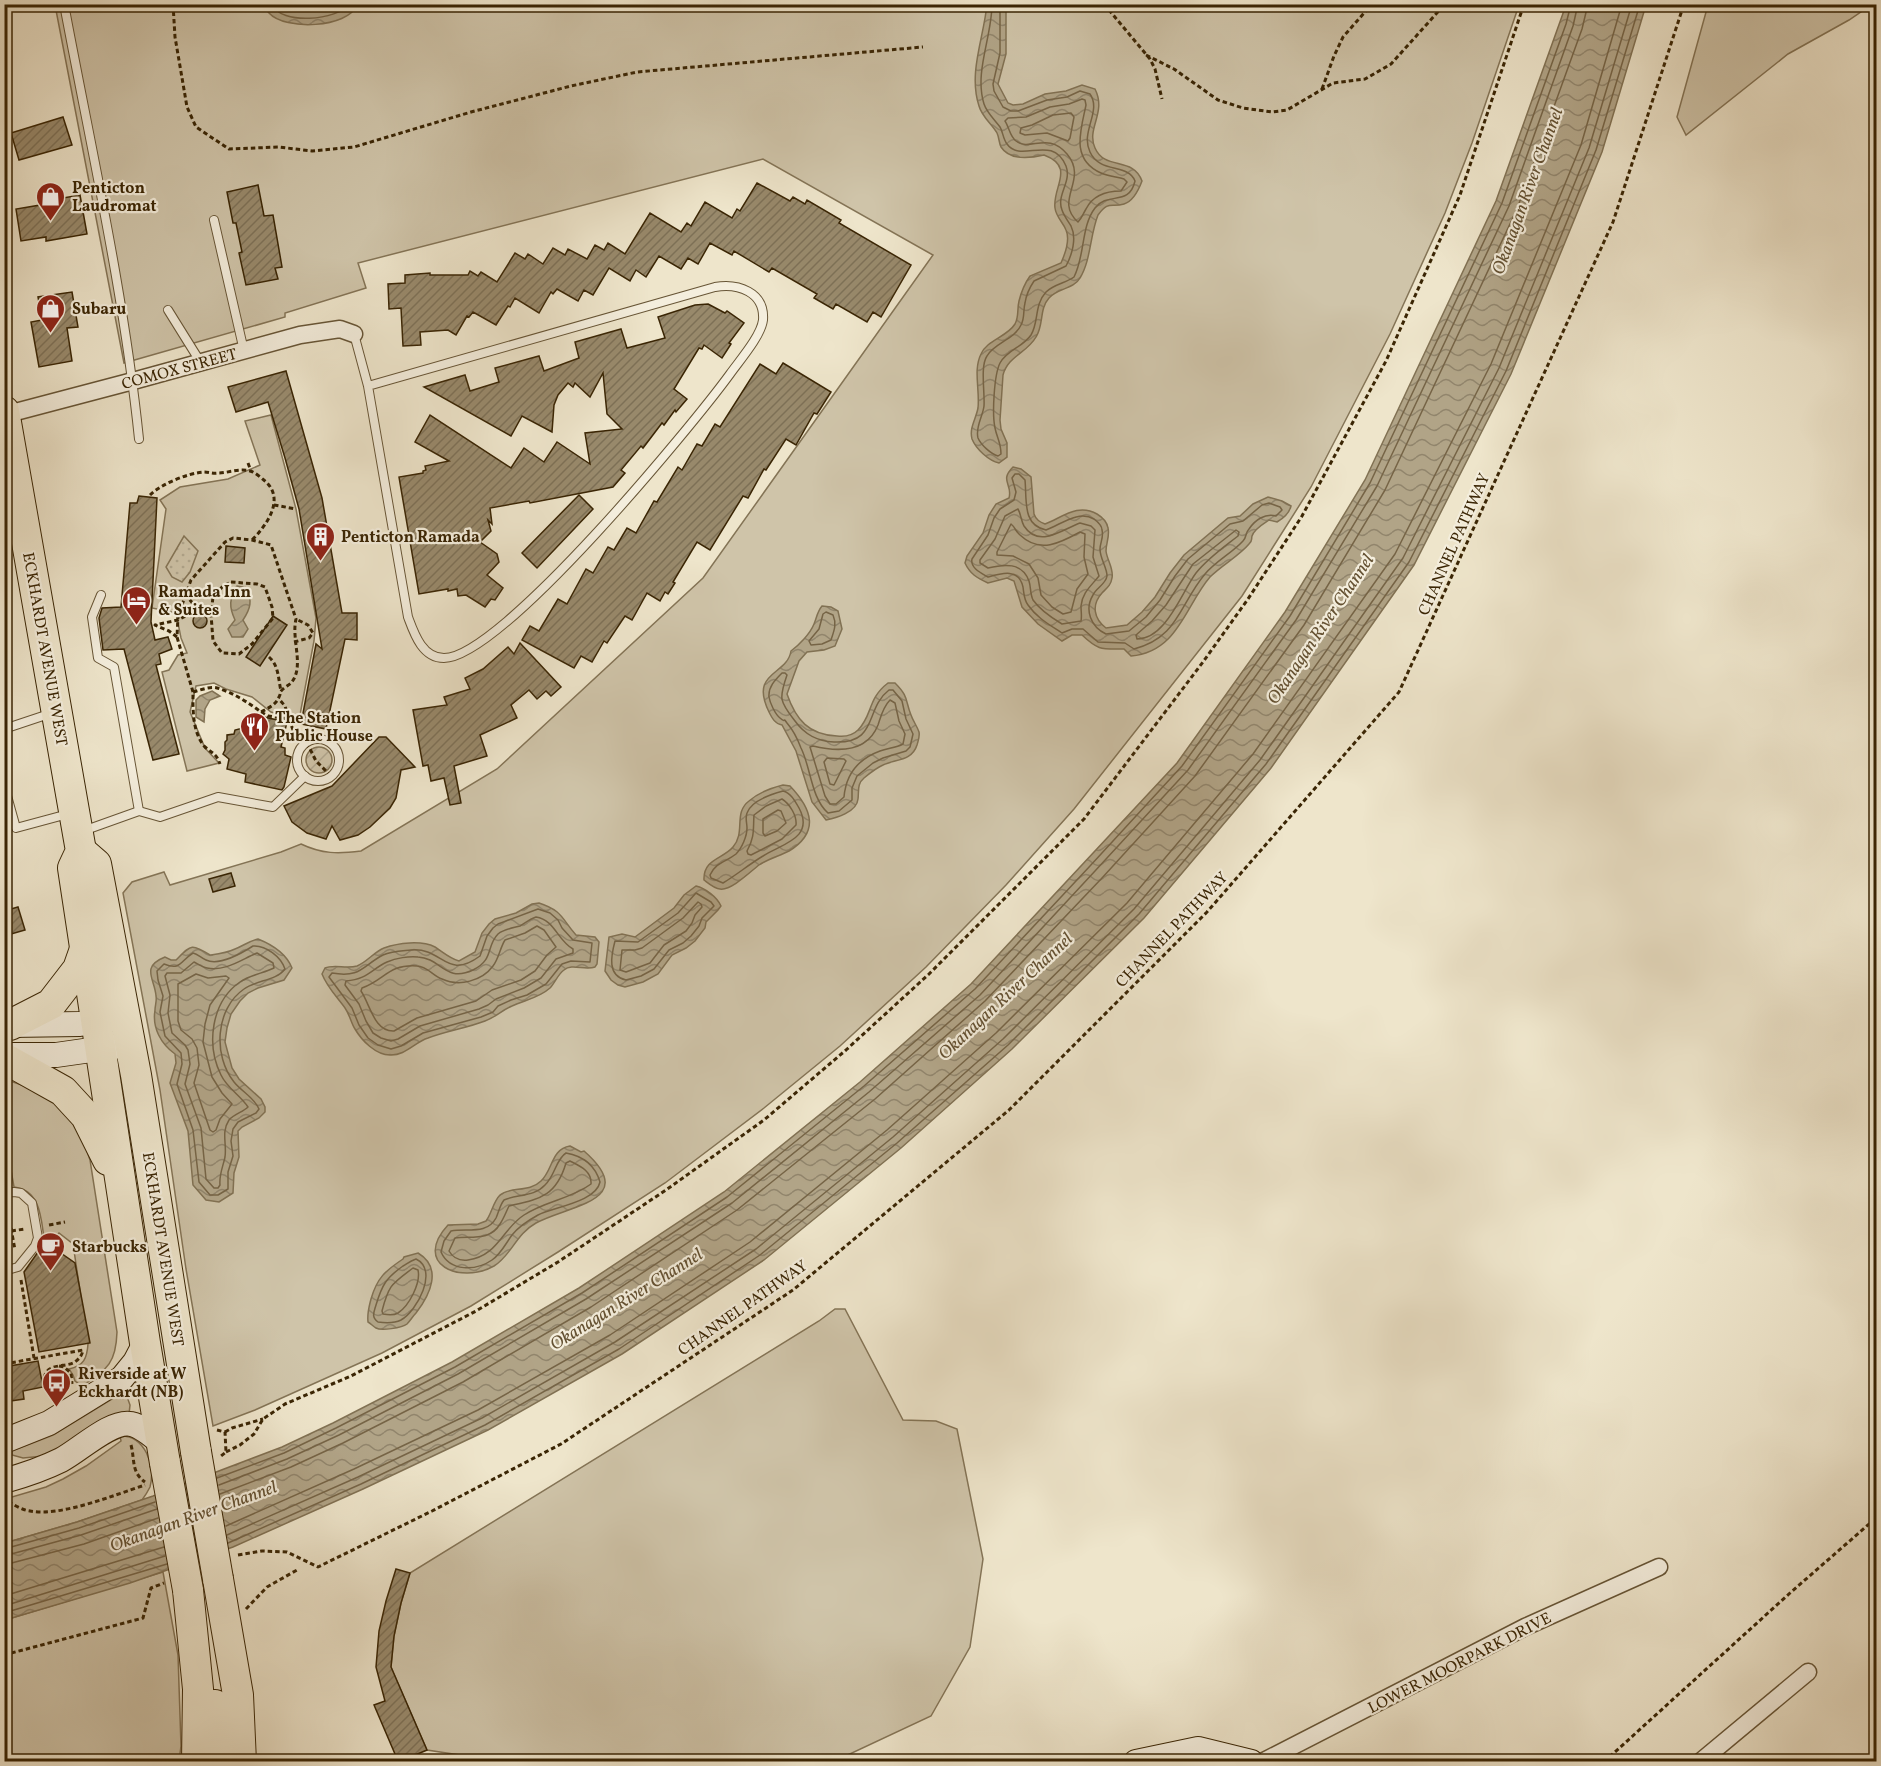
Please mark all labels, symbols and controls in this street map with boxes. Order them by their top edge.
water label: Okanagan River Channel [1487,104,1570,279]
place label: Penticton Laudromat [72,178,156,218]
shop icon: Penticton Laudromat [35,180,67,222]
shop icon: Subaru [35,292,67,334]
place label: Subaru [72,299,127,321]
street label: COMOX STREET [119,344,240,396]
street label: CHANNEL PATHWAY [1414,470,1496,619]
building icon: Penticton Ramada [304,520,336,562]
place label: Penticton Ramada [341,527,480,549]
water label: Okanagan River Channel [1262,549,1381,710]
street label: ECKHARDT AVENUE WEST [16,551,72,748]
place label: Ramada Inn & Suites [158,582,252,622]
hotel icon: Ramada Inn & Suites [121,584,153,626]
place label: The Station Public House [275,708,373,748]
restaurant icon: The Station Public House [238,710,270,752]
street label: CHANNEL PATHWAY [1111,868,1234,993]
water label: Okanagan River Channel [933,928,1079,1066]
street label: ECKHARDT AVENUE WEST [136,1151,188,1348]
cafe icon: Starbucks [35,1230,67,1272]
place label: Starbucks [72,1237,147,1259]
water label: Okanagan River Channel [545,1243,709,1358]
street label: CHANNEL PATHWAY [674,1256,812,1362]
place label: Riverside at W Eckhardt (NB) [78,1364,187,1404]
bus stop icon: Riverside at W Eckhardt (NB) [41,1366,73,1408]
water label: Okanagan River Channel [106,1475,281,1559]
street label: LOWER MOORPARK DRIVE [1364,1608,1555,1720]

